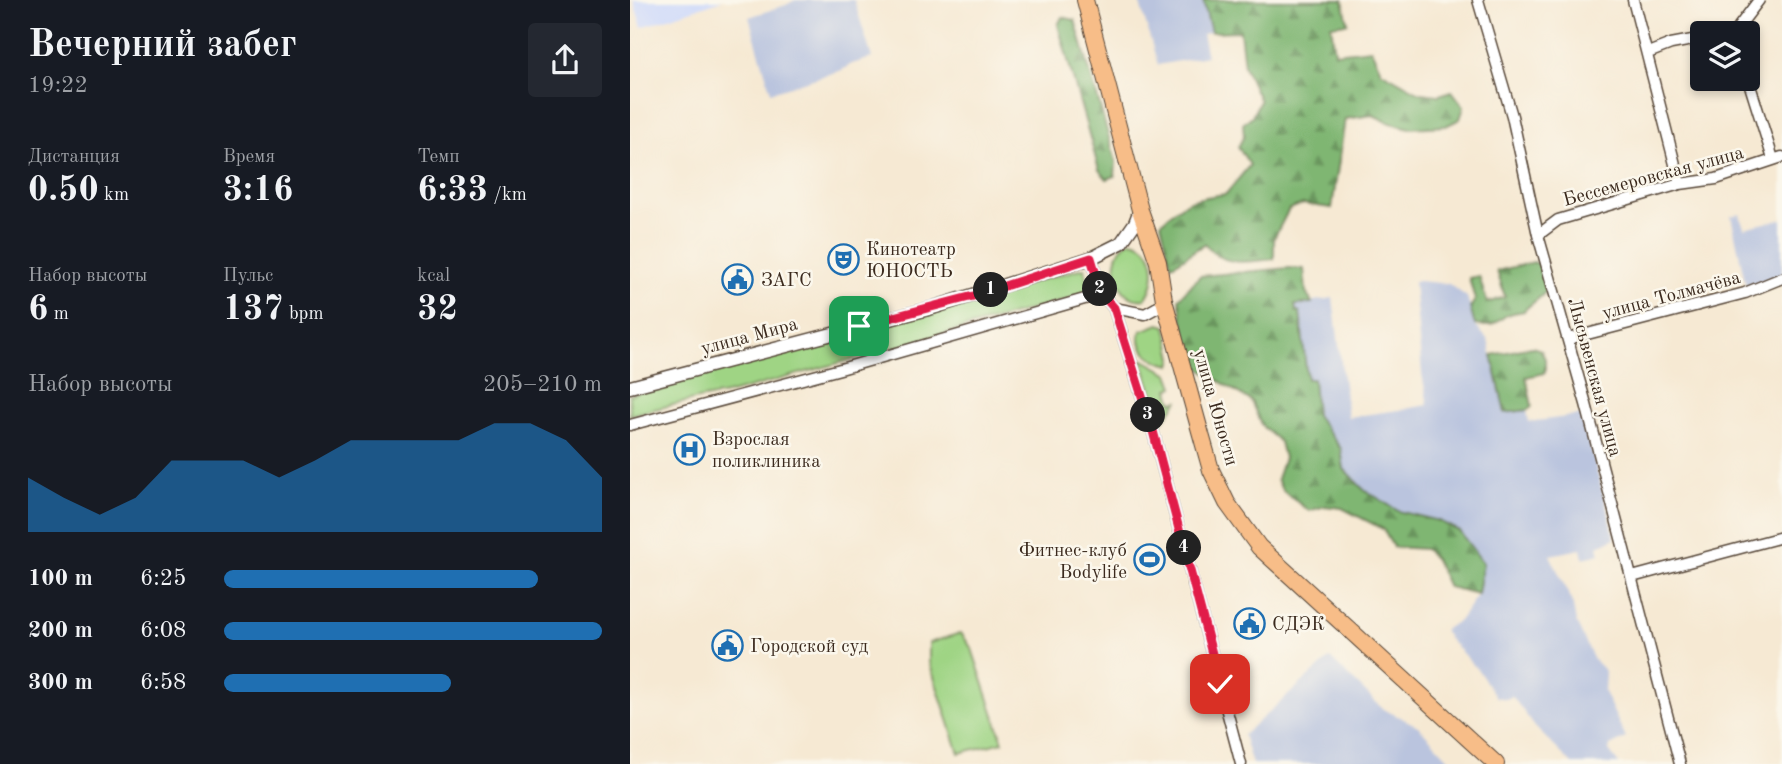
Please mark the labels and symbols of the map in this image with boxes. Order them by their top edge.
street label: Бессемеровская улица [1561,144,1747,211]
place label: Кинотеатр ЮНОСТЬ [866,241,956,282]
theatre icon: Кинотеатр ЮНОСТЬ [826,242,860,276]
public building icon: ЗАГС [721,262,755,296]
street label: улица Толмачёва [1600,269,1743,324]
place label: ЗАГС [761,272,812,291]
pin: 1 [974,272,1008,308]
pin: 2 [1082,272,1118,306]
pin [829,296,889,356]
street label: Лысьвенская улица [1563,296,1624,460]
street label: улица Мира [699,315,801,359]
street label: улица Юности [1189,347,1240,468]
pin: 3 [1130,398,1166,432]
place label: Взрослая поликлиника [712,431,821,472]
hospital icon: Взрослая поликлиника [672,432,706,466]
pin: 4 [1166,530,1202,566]
place label: Фитнес-клуб Bodylife [1019,542,1127,583]
sports icon: Фитнес-клуб Bodylife [1133,543,1167,577]
public building icon: СДЭК [1232,606,1266,640]
place label: СДЭК [1272,616,1325,635]
public building icon: Городской суд [710,628,744,662]
place label: Городской суд [750,638,869,657]
pin [1190,654,1250,714]

